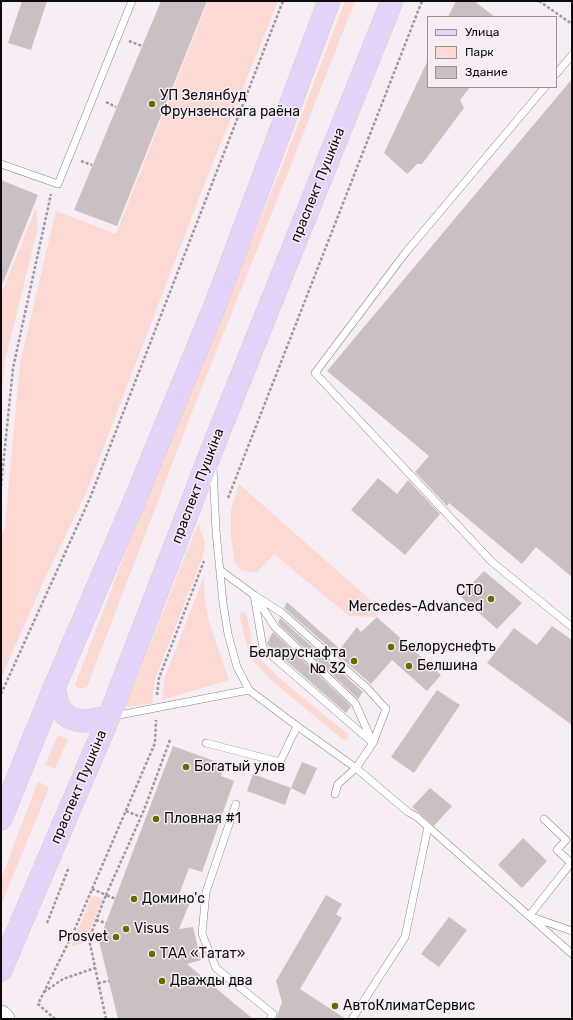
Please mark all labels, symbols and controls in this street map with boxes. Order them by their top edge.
legend [427,16,557,88]
text: Улица [465,25,499,39]
text: Парк [465,45,494,59]
text: Здание [465,65,508,79]
place label: УП Зелянбуд Фрунзенскага раёна [160,88,300,120]
marker: УП Зелянбуд Фрунзенскага раёна [147,99,157,109]
street label: праспект Пушкіна [287,125,349,245]
street label: праспект Пушкіна [168,426,228,546]
place label: СТО Mercedes-Advanced [348,583,483,616]
marker: СТО Mercedes-Advanced [486,594,496,604]
place label: Белоруснефть [399,639,496,655]
marker: Белоруснефть [386,642,396,652]
place label: Беларуснафта № 32 [249,645,346,678]
marker: Беларуснафта № 32 [349,656,359,666]
place label: Белшина [417,658,478,674]
marker: Белшина [404,661,414,671]
street label: праспект Пушкіна [47,727,111,847]
place label: Богатый улов [194,759,285,775]
marker: Богатый улов [181,762,191,772]
place label: Пловная #1 [164,811,241,827]
marker: Пловная #1 [151,814,161,824]
place label: Домино'c [142,891,205,907]
marker: Домино'c [129,894,139,904]
place label: Visus [134,921,169,937]
marker: Visus [121,924,131,934]
place label: Prosvet [58,929,108,945]
marker: Prosvet [111,932,121,942]
place label: ТАА «Татат» [160,946,245,962]
marker: ТАА «Татат» [147,949,157,959]
place label: Дважды два [170,973,252,989]
marker: Дважды два [157,976,167,986]
place label: АвтоКлиматСервис [343,998,475,1014]
marker: АвтоКлиматСервис [330,1001,340,1011]

